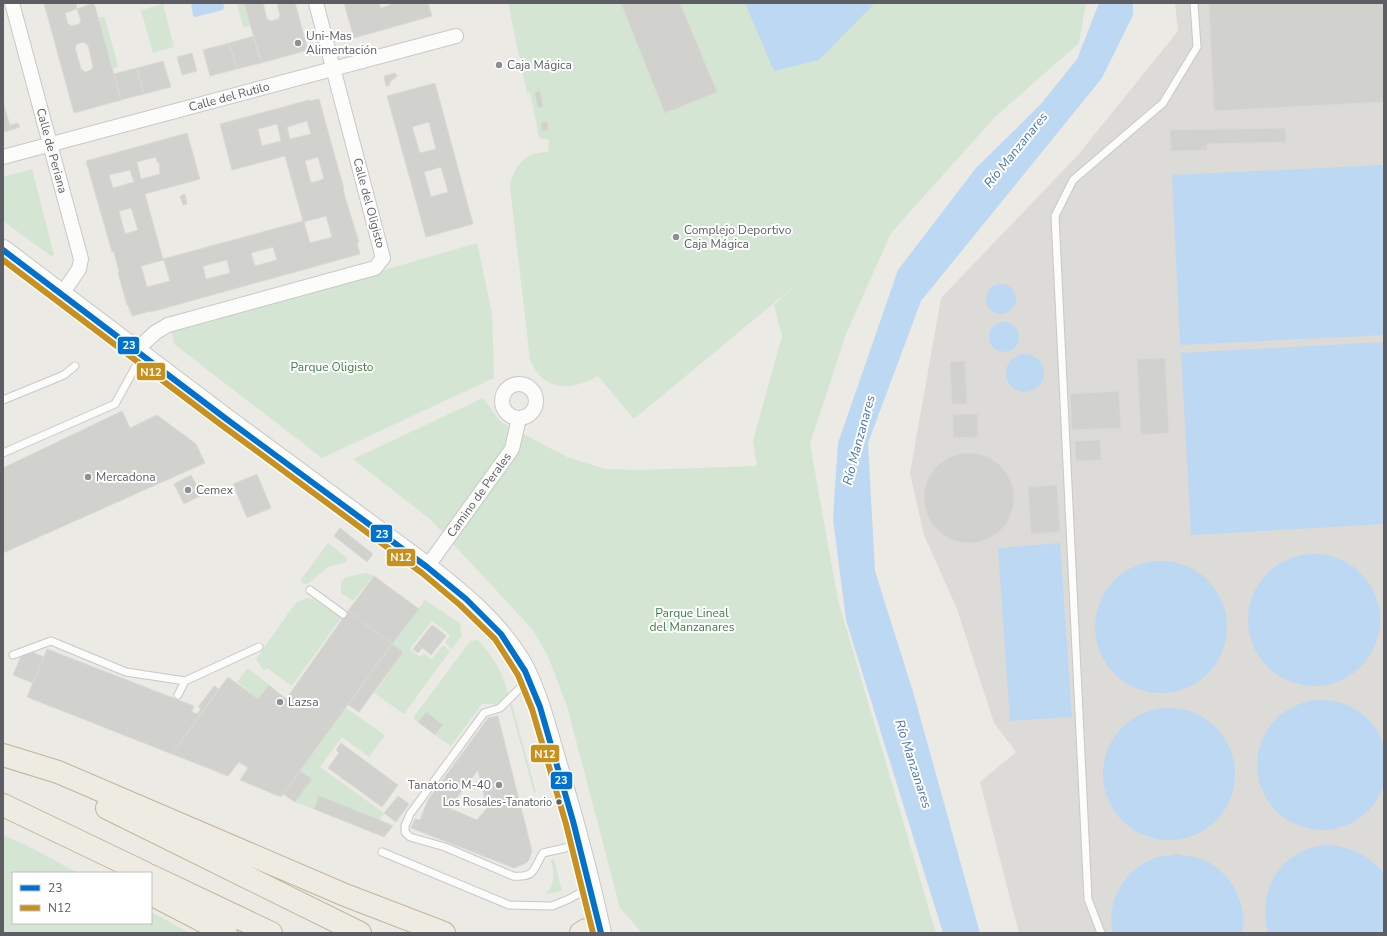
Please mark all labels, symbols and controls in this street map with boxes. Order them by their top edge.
place label: Uni-Mas Alimentación [306,28,377,58]
marker: Uni-Mas Alimentación [293,38,303,48]
place label: Caja Mágica [507,57,572,73]
marker: Caja Mágica [494,60,504,70]
street label: Calle del Rutilo [187,78,271,115]
street label: Calle de Periana [33,106,71,195]
water label: Río Manzanares [980,108,1052,192]
street label: Calle del Oligisto [349,156,389,250]
place label: Complejo Deportivo Caja Mágica [684,222,792,252]
marker: Complejo Deportivo Caja Mágica [671,232,681,242]
line badge: 23 [117,336,140,355]
text: 23 [122,338,136,353]
park label: Parque Oligisto [291,359,374,375]
line badge: N12 [136,362,166,381]
text: N12 [140,365,162,380]
water label: Río Manzanares [838,393,880,487]
street label: Camino de Perales [443,449,515,540]
place label: Mercadona [96,469,156,485]
marker: Mercadona [83,472,93,482]
place label: Cemex [196,482,234,498]
marker: Cemex [183,485,193,495]
line badge: 23 [370,524,393,543]
text: 23 [375,527,389,542]
line badge: N12 [386,548,416,567]
text: N12 [390,550,412,565]
park label: Parque Lineal del Manzanares [650,605,735,635]
place label: Lazsa [288,694,319,710]
marker: Lazsa [275,697,285,707]
water label: Río Manzanares [890,717,936,811]
line badge: N12 [530,744,560,763]
text: N12 [534,747,556,762]
line badge: 23 [550,771,573,790]
text: 23 [554,773,568,788]
place label: Tanatorio M-40 [408,777,491,793]
marker: Tanatorio M-40 [494,780,504,790]
place label: Los Rosales-Tanatorio [443,795,552,810]
marker: Los Rosales-Tanatorio [554,797,564,807]
legend [12,872,152,924]
text: 23 [48,880,62,896]
text: N12 [48,900,71,916]

